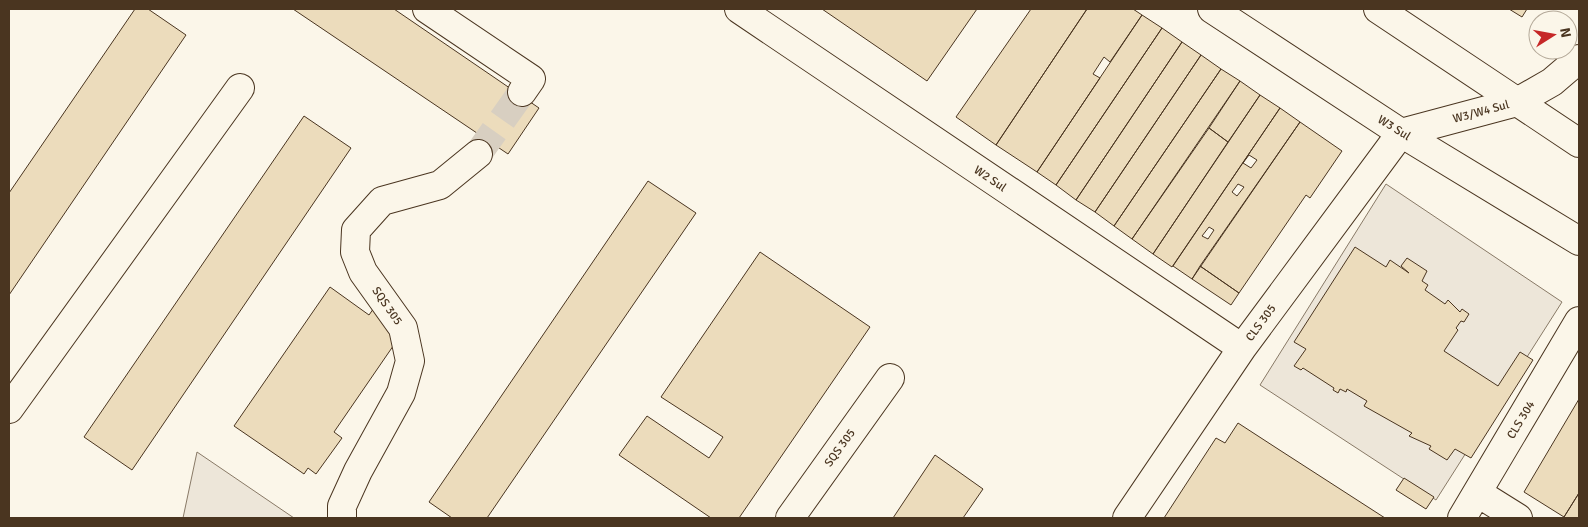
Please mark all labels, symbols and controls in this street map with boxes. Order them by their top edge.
north arrow [1528,10,1578,60]
text: N [1556,26,1575,39]
street label: W3/W4 Sul [1451,97,1511,127]
street label: W3 Sul [1375,112,1414,144]
street label: W2 Sul [971,163,1010,196]
street label: SQS 305 [368,284,406,328]
street label: CLS 305 [1243,302,1279,344]
street label: CLS 304 [1504,398,1539,442]
street label: SQS 305 [821,426,859,470]

